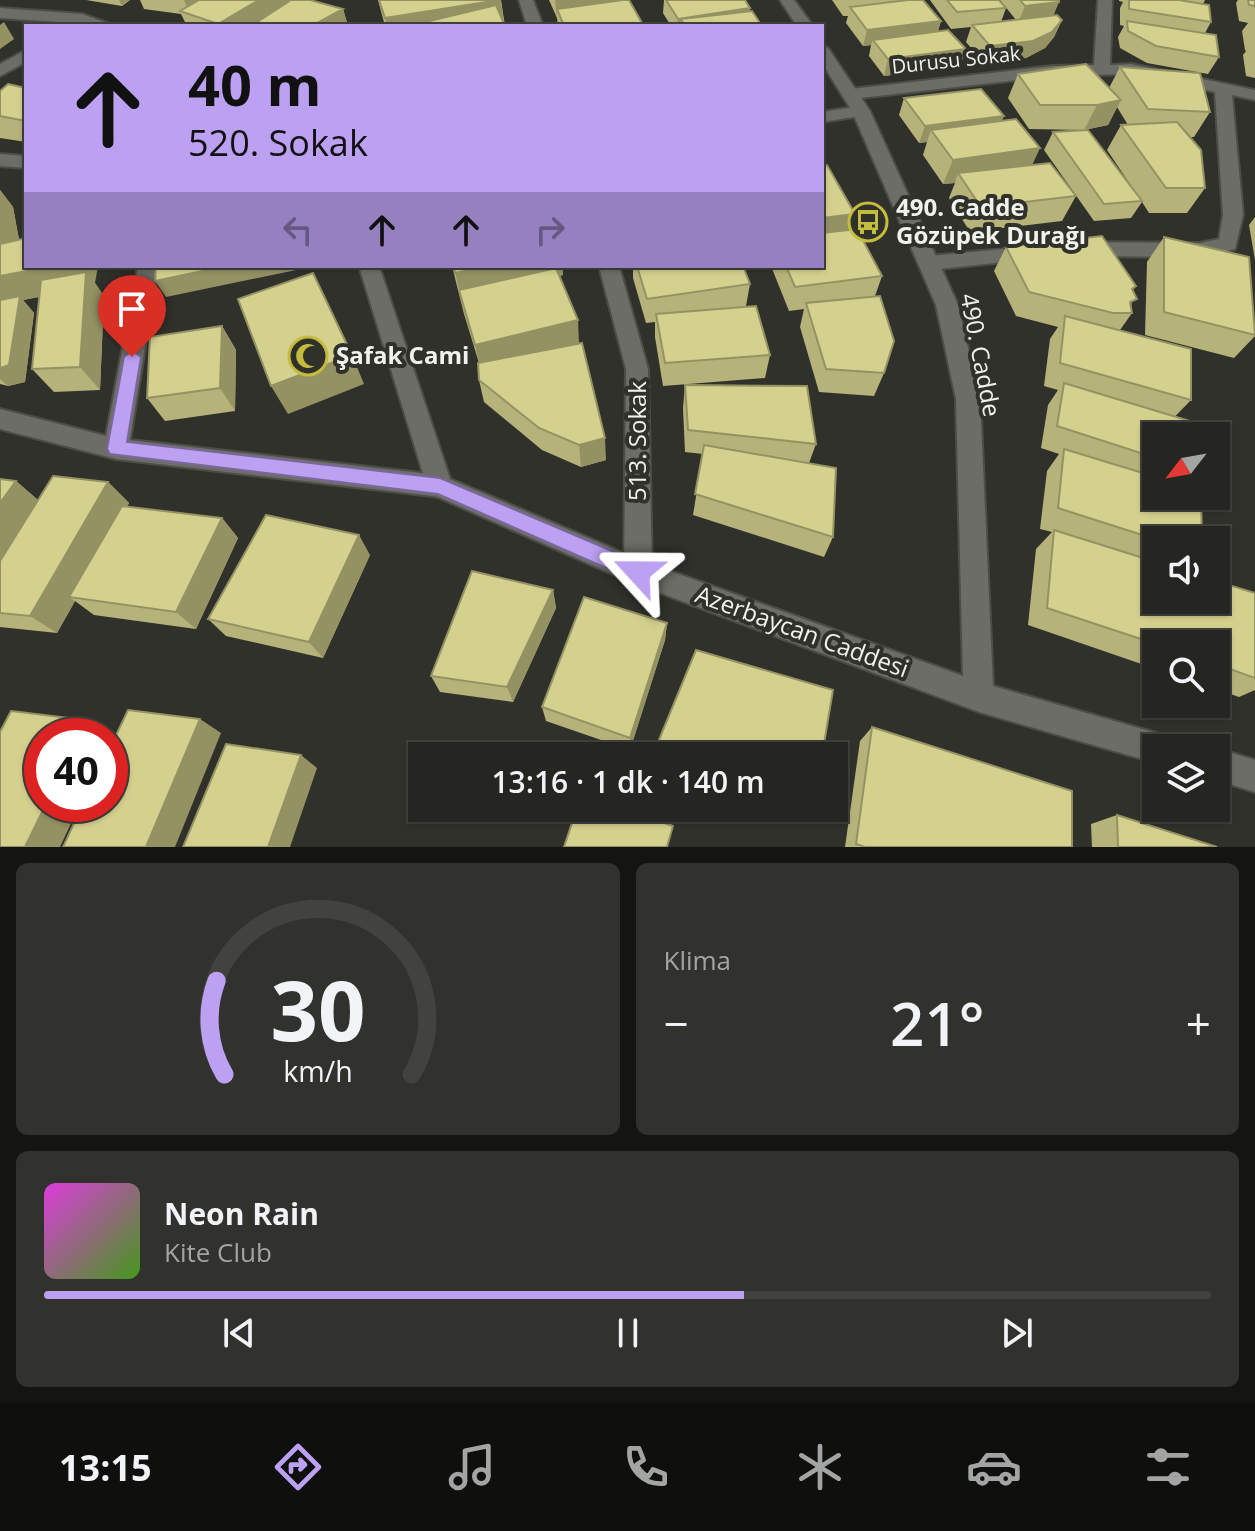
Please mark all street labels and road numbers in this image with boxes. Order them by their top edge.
street label: Durusu Sokak [890,39,1022,80]
street label: 490. Cadde [953,290,1010,419]
street label: 513. Sokak [620,381,653,501]
street label: Azerbaycan Caddesi [691,577,914,684]

